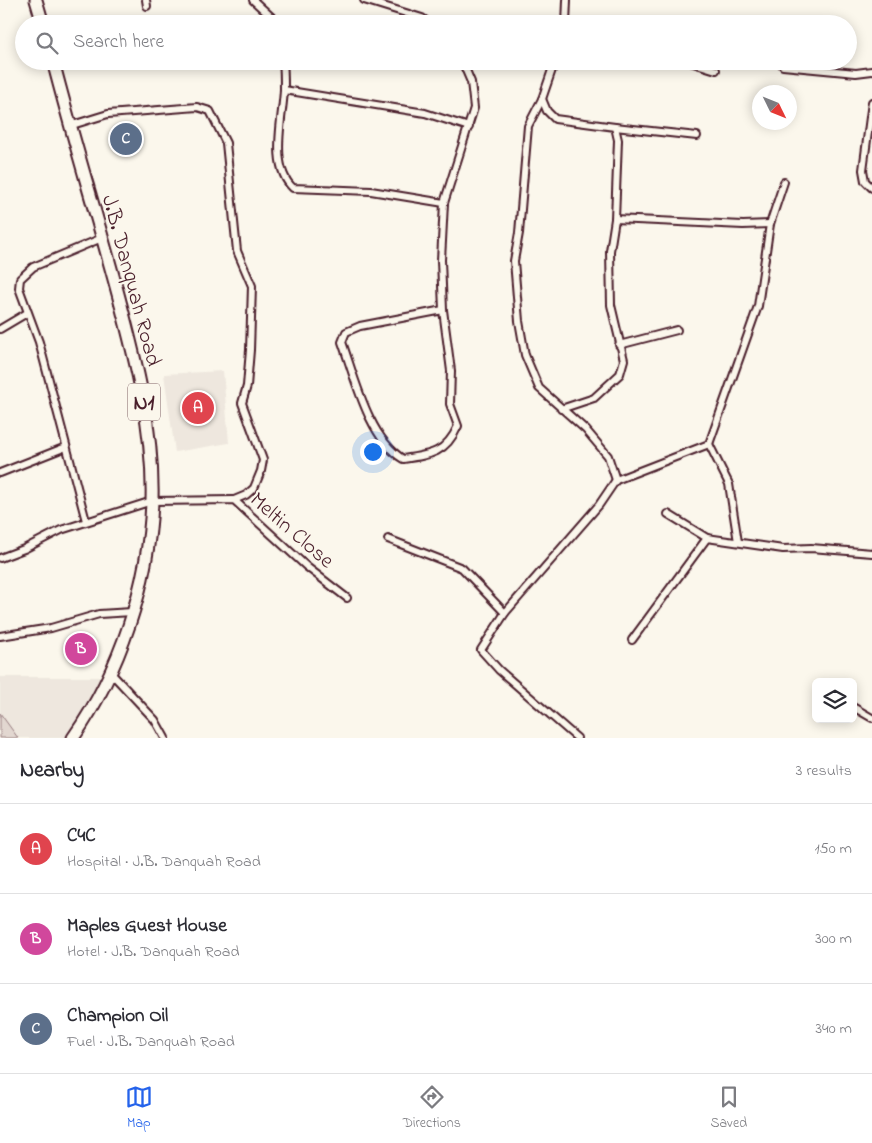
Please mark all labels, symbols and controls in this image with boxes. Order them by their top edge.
search box [15,15,857,70]
icon: search [33,29,61,57]
text: Search here [73,29,164,56]
north arrow [752,85,797,130]
pin: C [110,120,142,158]
street label: J.B. Danquah Road [92,192,168,370]
road number: N1 [128,384,160,421]
pin: A [182,389,214,427]
your location [360,439,386,465]
street label: Meltin Close [242,485,340,577]
pin: B [65,630,97,668]
map controls [812,678,857,723]
button: layers [812,678,857,723]
text: Nearby [20,756,84,786]
text: 3 results [796,759,852,783]
text: C4C [67,823,96,850]
text: A [31,837,41,861]
text: 150 m [814,837,852,861]
text: Hospital · J.B. Danquah Road [67,850,261,874]
text: Maples Guest House [67,913,227,940]
text: B [31,927,41,951]
text: 300 m [815,927,852,951]
text: Hotel · J.B. Danquah Road [67,940,239,964]
text: Champion Oil [67,1003,168,1030]
text: C [32,1017,40,1041]
text: 340 m [815,1017,852,1041]
text: Fuel · J.B. Danquah Road [67,1030,235,1054]
tab: Map [125,1083,153,1134]
tab: Directions [403,1083,461,1134]
tab: Saved [711,1083,747,1134]

